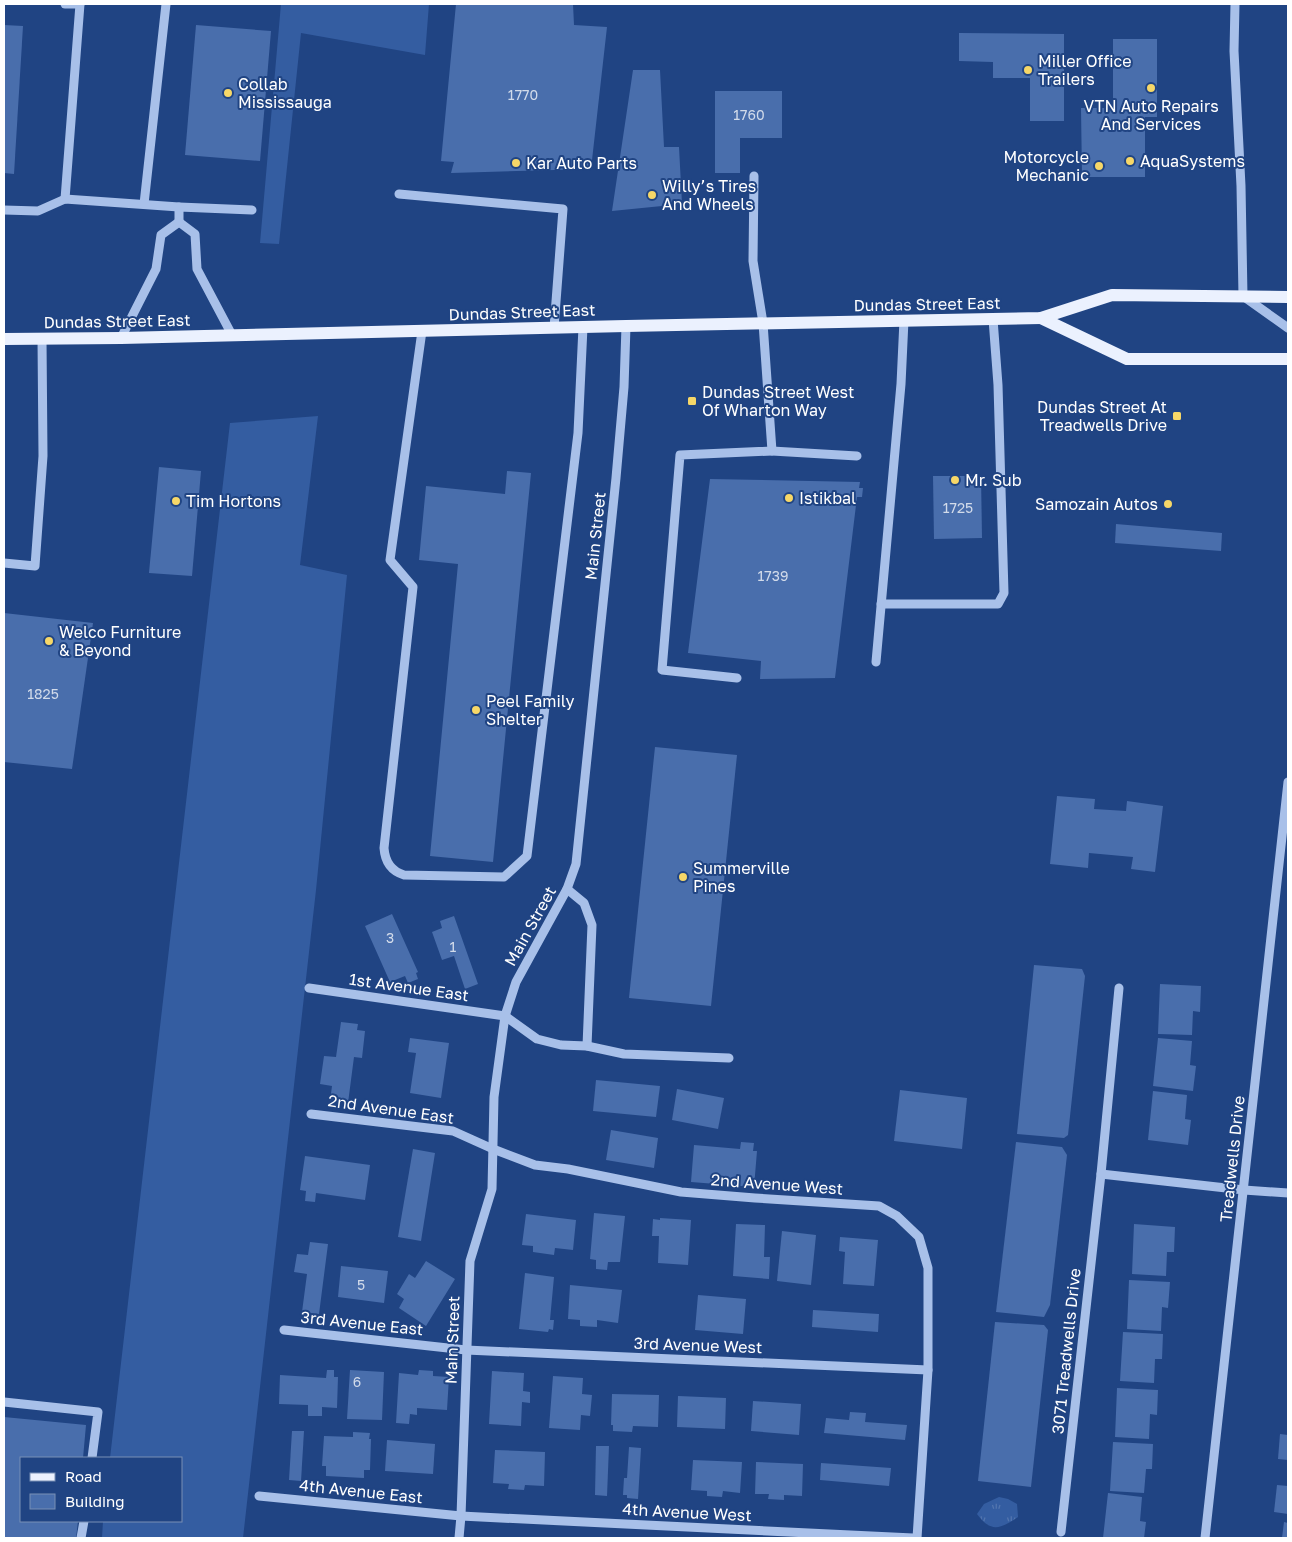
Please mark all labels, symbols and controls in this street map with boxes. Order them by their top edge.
place label: Miller Office Trailers [1038,51,1132,89]
marker: Miller Office Trailers [1022,64,1034,76]
place label: Collab Mississauga [238,74,332,112]
marker: VTN Auto Repairs And Services [1145,82,1157,94]
house number: 1770 [508,86,538,103]
marker: Collab Mississauga [222,87,234,99]
place label: VTN Auto Repairs And Services [1083,96,1219,134]
house number: 1760 [733,106,765,123]
place label: Motorcycle Mechanic [1004,147,1089,185]
place label: AquaSystems [1140,151,1245,171]
place label: Kar Auto Parts [526,153,637,173]
marker: AquaSystems [1124,155,1136,167]
marker: Kar Auto Parts [510,157,522,169]
marker: Motorcycle Mechanic [1093,160,1105,172]
place label: Willy’s Tires And Wheels [662,176,756,214]
marker: Willy’s Tires And Wheels [646,189,658,201]
street label: Dundas Street East [853,293,1001,315]
street label: Dundas Street East [448,299,596,325]
street label: Dundas Street East [43,310,191,332]
place label: Dundas Street West Of Wharton Way [702,382,854,420]
marker: Dundas Street West Of Wharton Way [686,395,698,407]
place label: Dundas Street At Treadwells Drive [1037,397,1167,435]
marker: Dundas Street At Treadwells Drive [1171,410,1183,422]
place label: Mr. Sub [965,470,1022,490]
marker: Mr. Sub [949,474,961,486]
place label: Istikbal [799,488,856,508]
place label: Tim Hortons [186,491,281,511]
street label: Main Street [580,491,610,581]
marker: Istikbal [783,492,795,504]
place label: Samozain Autos [1035,494,1158,514]
marker: Tim Hortons [170,495,182,507]
marker: Samozain Autos [1162,498,1174,510]
house number: 1725 [943,499,973,516]
house number: 1739 [758,567,788,584]
place label: Welco Furniture & Beyond [59,622,181,660]
marker: Welco Furniture & Beyond [43,635,55,647]
house number: 1825 [27,685,59,702]
place label: Peel Family Shelter [486,691,574,729]
marker: Peel Family Shelter [470,704,482,716]
place label: Summerville Pines [693,858,790,896]
marker: Summerville Pines [677,871,689,883]
street label: Main Street [500,883,560,969]
house number: 3 [386,929,394,946]
house number: 1 [450,938,457,955]
street label: 1st Avenue East [348,969,470,1005]
street label: 2nd Avenue East [327,1090,455,1128]
street label: Treadwells Drive [1215,1095,1249,1223]
street label: 2nd Avenue West [710,1169,844,1199]
street label: 3071 Treadwells Drive [1047,1267,1085,1435]
house number: 5 [357,1276,365,1293]
street label: Main Street [440,1296,464,1384]
street label: 3rd Avenue East [300,1307,424,1339]
street label: 3rd Avenue West [633,1333,763,1357]
house number: 6 [353,1373,361,1390]
legend [20,1457,182,1522]
text: Road [65,1467,102,1485]
street label: 4th Avenue East [298,1475,424,1507]
text: Building [65,1492,125,1510]
street label: 4th Avenue West [622,1499,752,1525]

